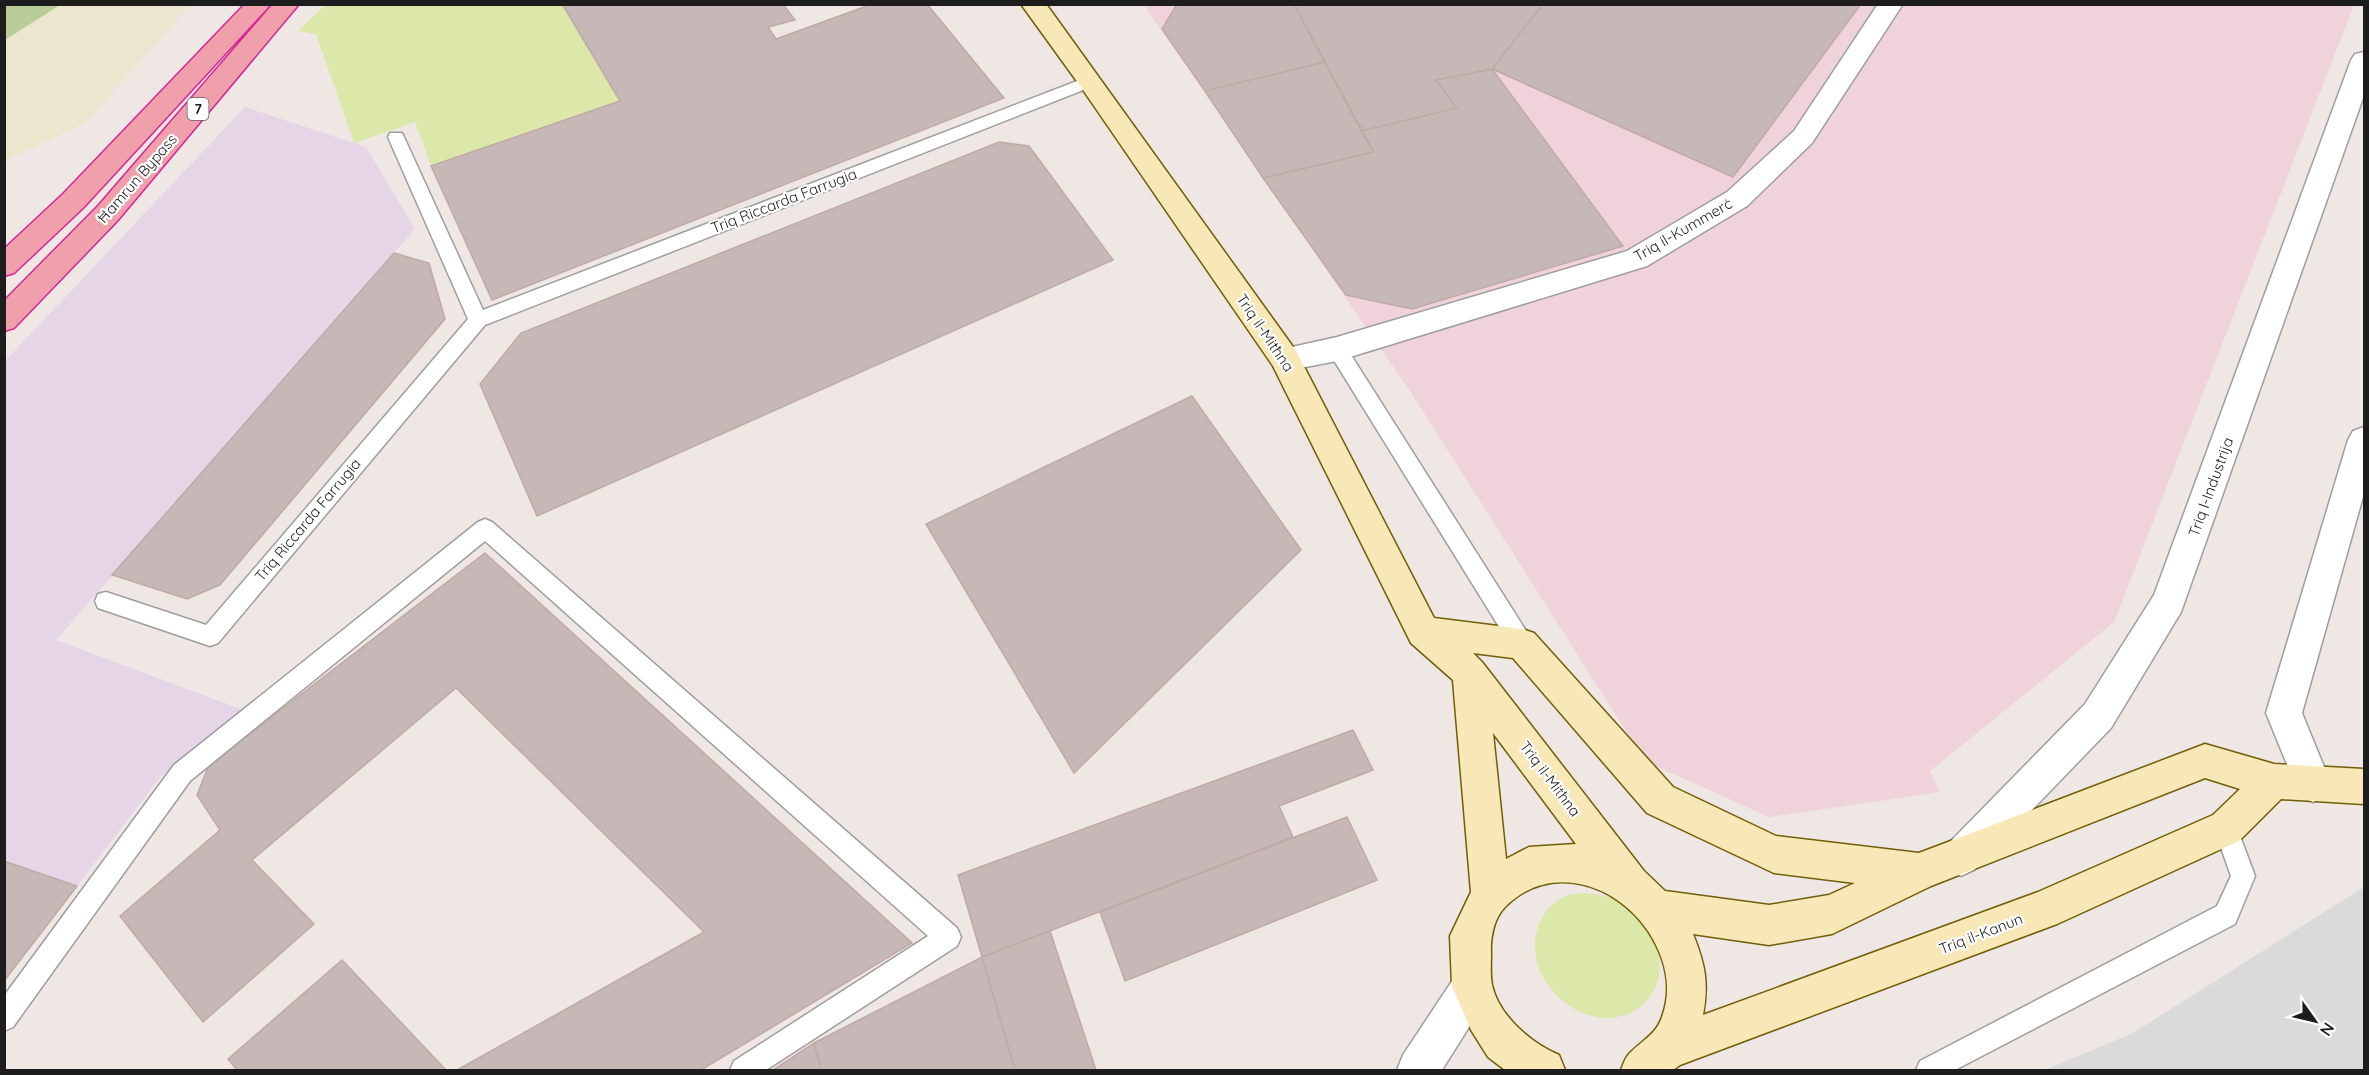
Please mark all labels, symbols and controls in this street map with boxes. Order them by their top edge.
road number: 7 [188,98,208,120]
street label: Ħamrun Bypass [92,130,181,227]
street label: Triq Riccarda Farrugia [708,164,859,237]
street label: Triq il-Kummerċ [1630,194,1736,265]
street label: Triq il-Mitħna [1232,290,1298,375]
street label: Triq l-Industrija [2184,435,2237,539]
street label: Triq Riccarda Farrugia [251,454,365,585]
street label: Triq il-Mitħna [1516,737,1585,820]
street label: Triq il-Kanun [1936,909,2025,958]
north arrow [2285,991,2345,1051]
text: N [2316,1019,2339,1040]

